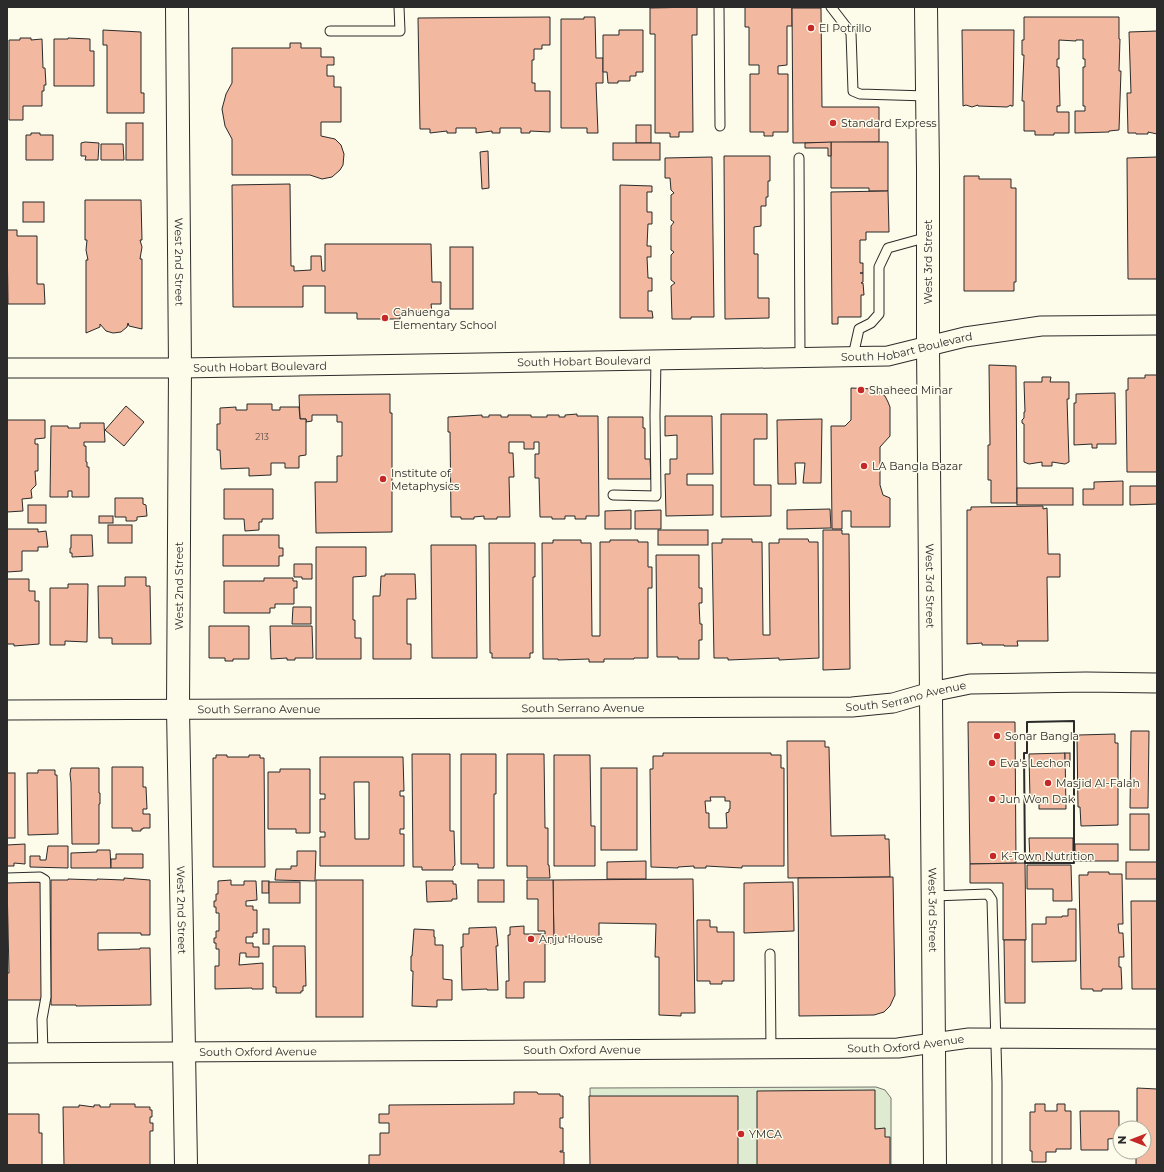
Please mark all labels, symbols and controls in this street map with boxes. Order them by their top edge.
place label: El Potrillo [819,21,872,35]
marker: El Potrillo [806,23,816,33]
place label: Standard Express [841,116,937,130]
marker: Standard Express [828,118,838,128]
street label: West 2nd Street [172,218,186,307]
street label: West 3rd Street [921,219,935,305]
place label: Cahuenga Elementary School [393,305,497,332]
marker: Cahuenga Elementary School [380,313,390,323]
street label: South Hobart Boulevard [841,329,973,364]
street label: South Hobart Boulevard [517,353,651,369]
street label: South Hobart Boulevard [193,359,327,375]
place label: Shaheed Minar [869,383,953,397]
marker: Shaheed Minar [856,385,866,395]
house number: 213 [255,431,269,442]
place label: LA Bangla Bazar [872,459,963,473]
marker: LA Bangla Bazar [859,461,869,471]
place label: Institute of Metaphysics [391,466,460,493]
marker: Institute of Metaphysics [378,474,388,484]
street label: West 2nd Street [172,541,186,630]
street label: West 3rd Street [923,543,937,629]
street label: South Serrano Avenue [846,678,968,714]
street label: South Serrano Avenue [522,701,645,715]
street label: South Serrano Avenue [198,702,321,716]
place label: Sonar Bangla [1005,729,1079,743]
marker: Sonar Bangla [992,731,1002,741]
place label: Eva's Lechon [1000,756,1071,770]
marker: Eva's Lechon [987,758,997,768]
place label: Masjid Al-Falah [1056,776,1140,790]
marker: Masjid Al-Falah [1043,778,1053,788]
place label: Jun Won Dak [999,792,1075,806]
marker: Jun Won Dak [987,794,997,804]
place label: K-Town Nutrition [1001,849,1095,863]
marker: K-Town Nutrition [988,851,998,861]
street label: West 2nd Street [174,866,189,955]
street label: West 3rd Street [925,867,940,953]
place label: Anju House [539,932,603,946]
marker: Anju House [526,934,536,944]
street label: South Oxford Avenue [847,1032,965,1055]
street label: South Oxford Avenue [523,1042,641,1057]
street label: South Oxford Avenue [199,1044,317,1059]
north arrow [1112,1120,1152,1160]
place label: YMCA [749,1127,782,1141]
marker: YMCA [736,1129,746,1139]
text: N [1115,1136,1129,1144]

